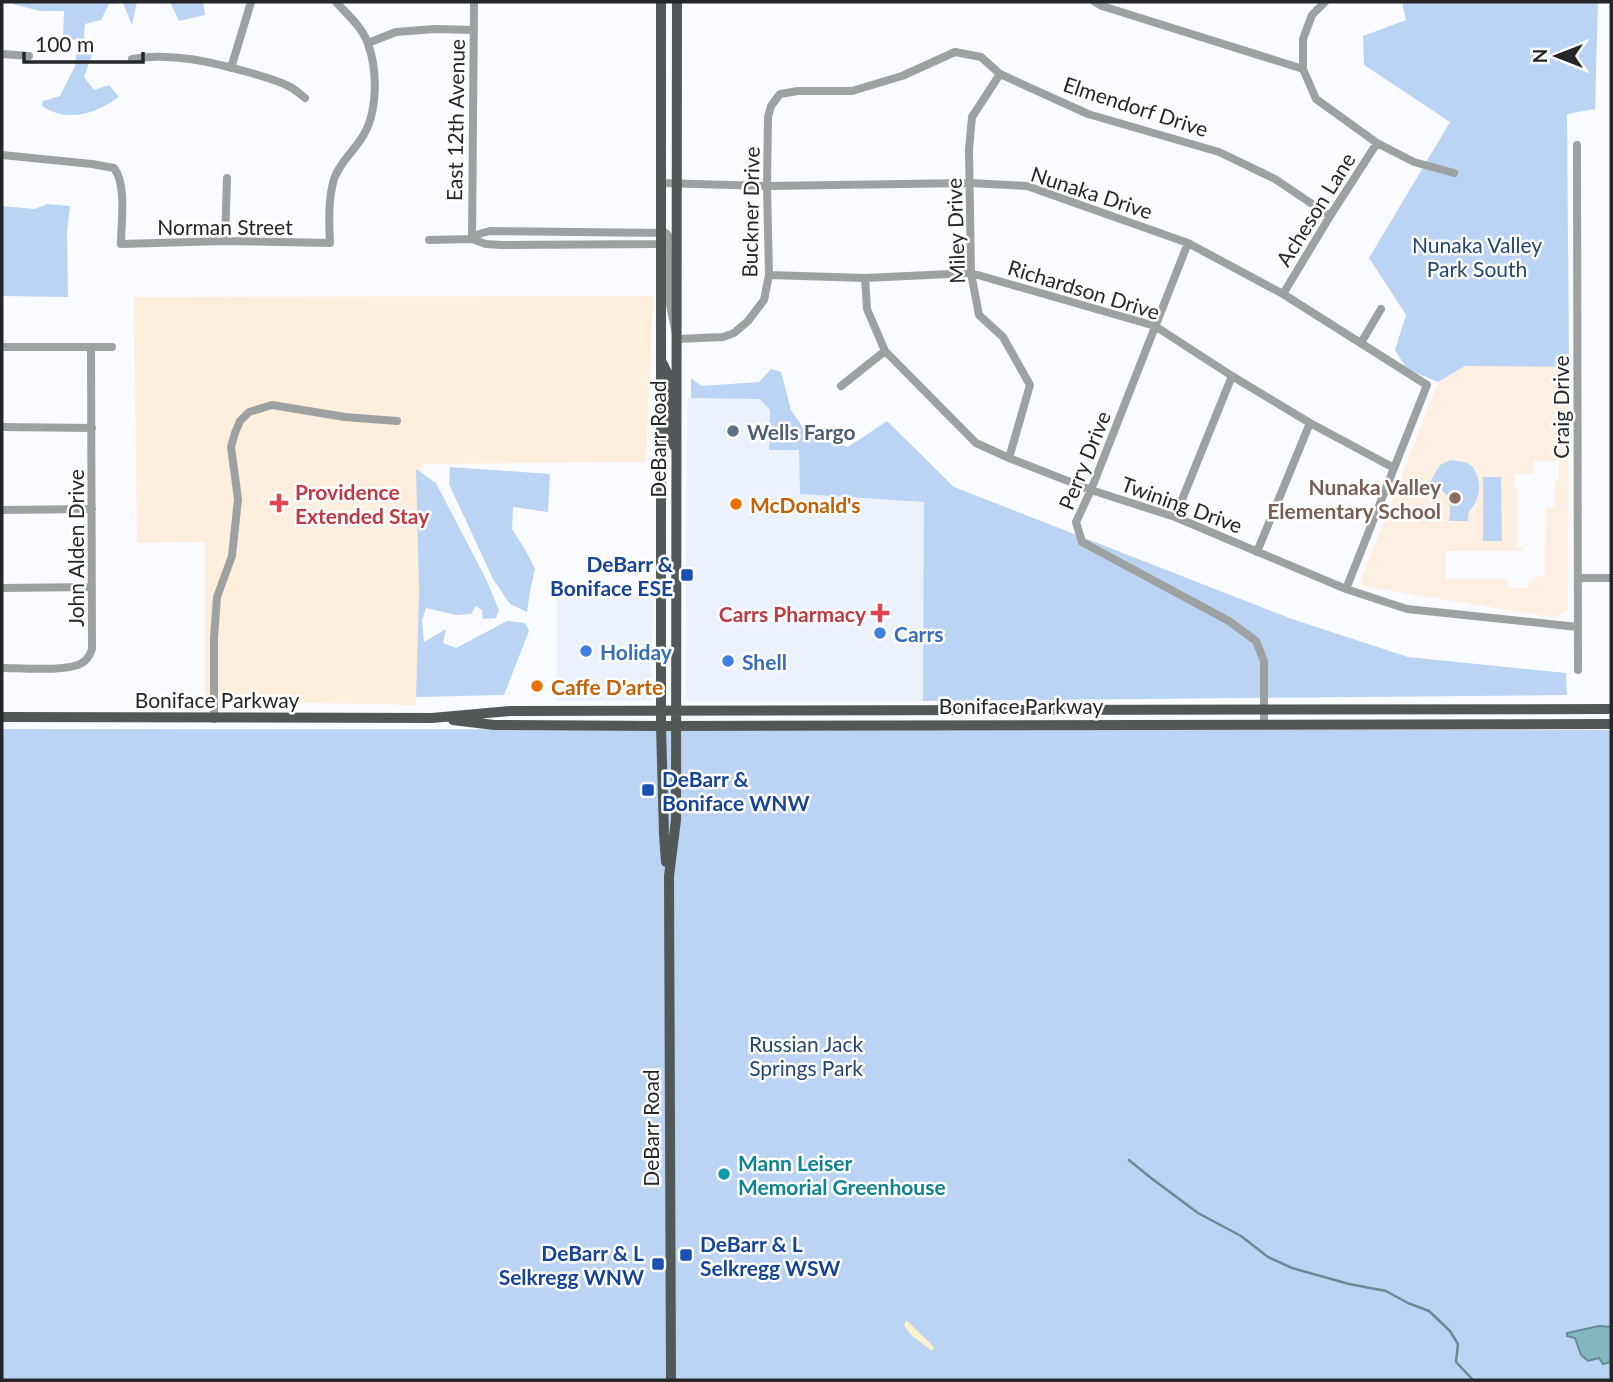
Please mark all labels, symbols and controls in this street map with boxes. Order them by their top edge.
scale bar [24,21,144,65]
north arrow [1522,21,1592,91]
text: 100 m [35,31,94,56]
street label: East 12th Avenue [441,39,469,201]
text: N [1528,49,1551,63]
street label: Elmendorf Drive [1060,71,1212,141]
street label: Buckner Drive [736,146,764,278]
street label: Acheson Lane [1270,148,1360,270]
street label: Nunaka Drive [1028,161,1156,223]
street label: Miley Drive [941,178,969,284]
street label: Norman Street [157,214,293,239]
park label: Nunaka Valley Park South [1412,232,1542,281]
street label: Richardson Drive [1005,254,1163,324]
street label: Craig Drive [1548,355,1573,459]
street label: DeBarr Road [645,380,670,498]
street label: Perry Drive [1053,407,1115,513]
place label: Wells Fargo [747,419,856,444]
marker: Wells Fargo [725,423,741,439]
street label: John Alden Drive [63,469,88,627]
street label: Twining Drive [1118,471,1246,537]
place label: Nunaka Valley Elementary School [1267,474,1442,523]
place label: Providence Extended Stay [295,479,430,528]
marker: Nunaka Valley Elementary School [1447,490,1463,506]
place label: McDonald's [750,492,861,517]
marker: Providence Extended Stay [269,493,289,513]
marker: McDonald's [728,496,744,512]
place label: DeBarr & Boniface ESE [550,551,674,600]
marker: DeBarr & Boniface ESE [679,567,695,583]
place label: Carrs Pharmacy [719,601,867,626]
marker: Carrs Pharmacy [872,605,888,621]
place label: Carrs [894,621,943,646]
marker: Carrs [872,625,888,641]
place label: Holiday [600,639,673,664]
marker: Holiday [578,643,594,659]
place label: Shell [742,649,787,674]
marker: Shell [720,653,736,669]
place label: Caffe D'arte [551,674,663,699]
marker: Caffe D'arte [529,678,545,694]
street label: Boniface Parkway [135,687,299,712]
street label: Boniface Parkway [939,693,1103,718]
place label: DeBarr & Boniface WNW [662,766,810,815]
marker: DeBarr & Boniface WNW [640,782,656,798]
park label: Russian Jack Springs Park [749,1031,863,1080]
street label: DeBarr Road [638,1069,663,1187]
place label: Mann Leiser Memorial Greenhouse [738,1150,946,1199]
marker: Mann Leiser Memorial Greenhouse [716,1166,732,1182]
place label: DeBarr & L Selkregg WSW [700,1231,840,1280]
place label: DeBarr & L Selkregg WNW [499,1240,644,1289]
marker: DeBarr & L Selkregg WSW [678,1247,694,1263]
marker: DeBarr & L Selkregg WNW [650,1256,666,1272]

